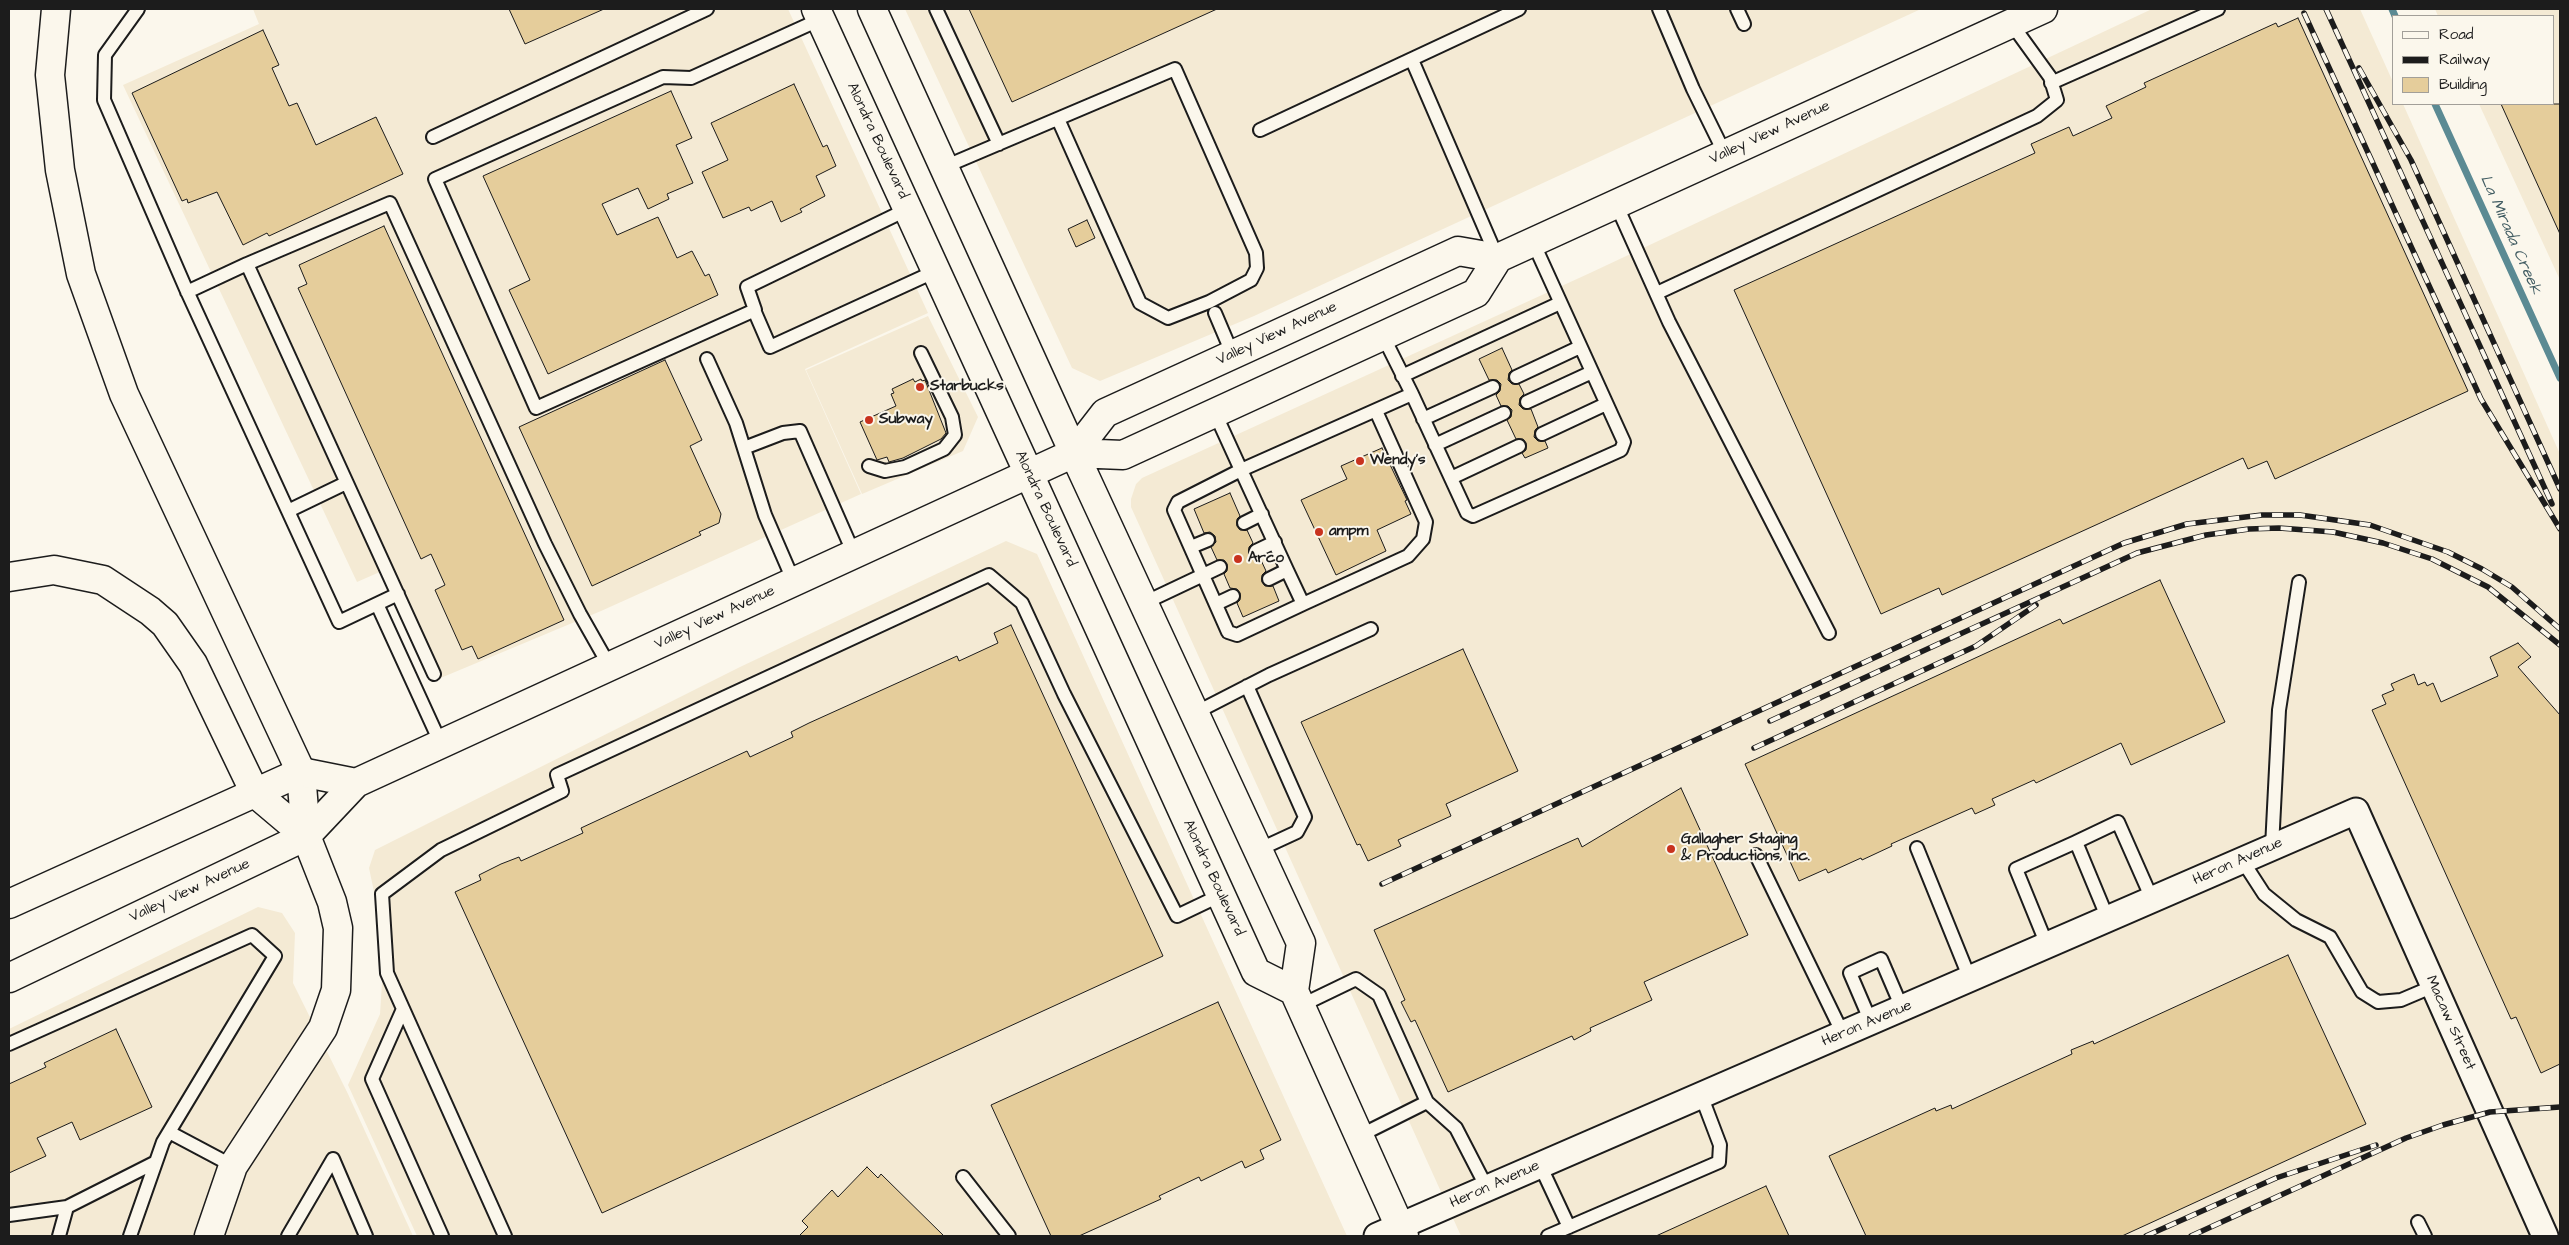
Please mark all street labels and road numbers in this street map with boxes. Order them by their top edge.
street label: Alondra Boulevard [842,80,912,202]
street label: Valley View Avenue [1707,97,1833,169]
street label: Valley View Avenue [1214,298,1340,370]
street label: Alondra Boulevard [1010,448,1080,570]
street label: Valley View Avenue [652,582,778,654]
street label: Alondra Boulevard [1178,817,1248,939]
street label: Heron Avenue [2190,834,2286,890]
street label: Valley View Avenue [127,855,253,927]
street label: Macaw Street [2421,973,2479,1073]
street label: Heron Avenue [1819,997,1915,1051]
street label: Heron Avenue [1447,1157,1543,1213]

